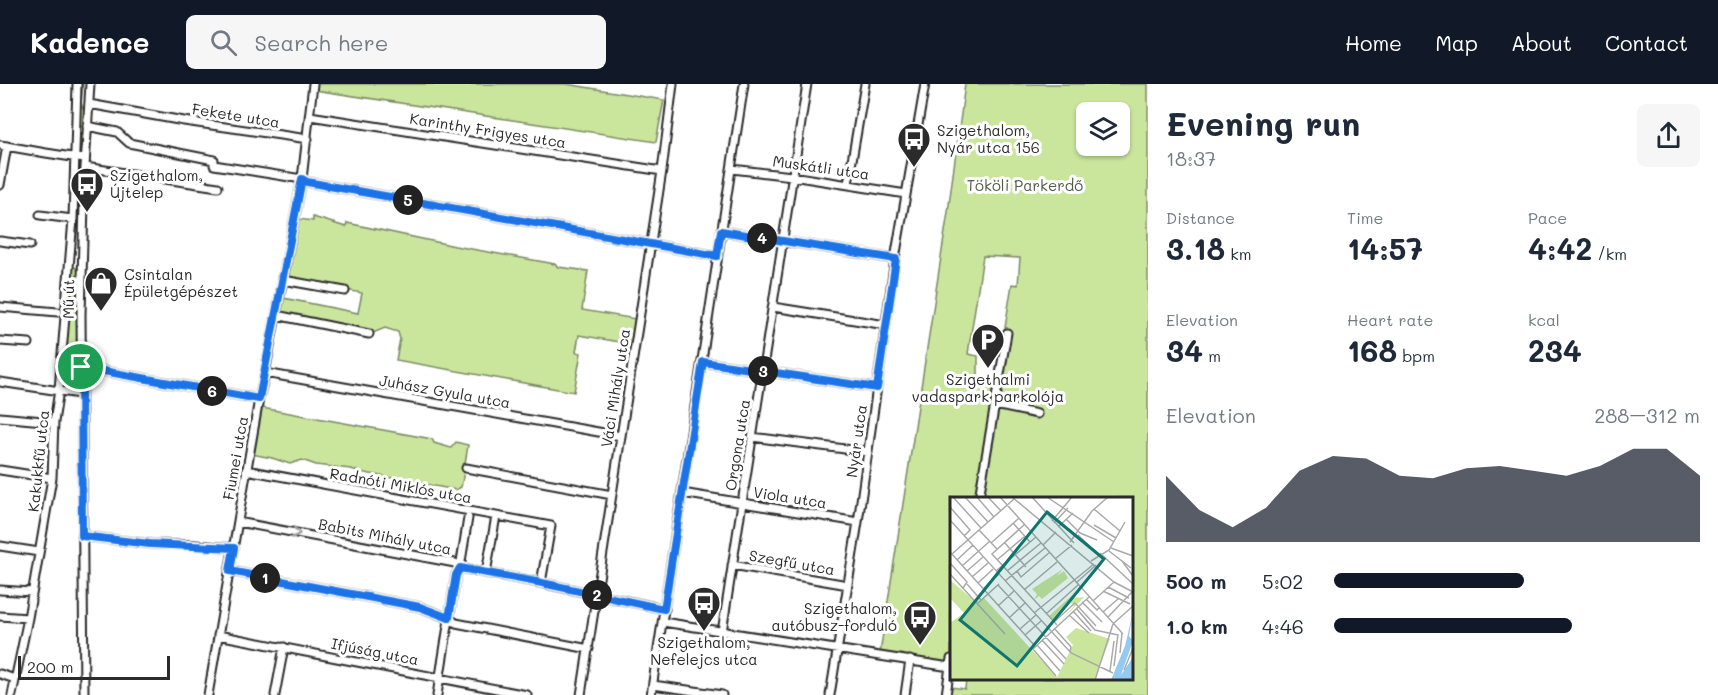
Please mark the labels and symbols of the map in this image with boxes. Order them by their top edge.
street label: Fekete utca [191,98,281,132]
street label: Karinthy Frigyes utca [408,108,568,152]
place label: Szigethalom, Nyár utca 156 [937,120,1040,157]
bus stop icon: Szigethalom, Nyár utca 156 [896,121,932,168]
street label: Muskátli utca [771,150,871,184]
place label: Szigethalom, Újtelep [110,165,203,202]
bus stop icon: Szigethalom, Újtelep [69,166,105,213]
park label: Tököli Parkerdő [967,175,1083,195]
pin: 5 [393,185,423,215]
pin: 4 [747,223,777,253]
place label: Csintalan Épületgépészet [124,264,238,301]
shop icon: Csintalan Épületgépészet [83,265,119,312]
street label: Mű út [58,279,78,319]
parking icon: Szigethalmi vadaspark parkolója [970,322,1006,369]
street label: Váci Mihály utca [596,327,634,449]
pin [55,341,106,392]
pin: 3 [748,356,778,386]
place label: Szigethalmi vadaspark parkolója [912,369,1064,406]
street label: Juhász Gyula utca [378,370,512,412]
pin: 6 [197,376,227,406]
street label: Orgona utca [720,398,754,492]
street label: Nyár utca [841,403,871,479]
street label: Kakukkfű utca [23,409,53,513]
street label: Fiumei utca [218,415,252,501]
street label: Radnóti Miklós utca [328,463,474,507]
street label: Viola utca [752,481,828,513]
inset map [950,497,1133,680]
street label: Babits Mihály utca [317,513,453,559]
one-way arrow [290,526,300,539]
street label: Szegfű utca [748,545,836,579]
pin: 1 [250,563,280,593]
pin: 2 [582,580,612,610]
bus stop icon: Szigethalom, Nefelejcs utca [686,585,722,632]
place label: Szigethalom, autóbusz-forduló [772,598,897,635]
bus stop icon: Szigethalom, autóbusz-forduló [902,599,938,646]
place label: Szigethalom, Nefelejcs utca [650,632,758,669]
street label: Ifjúság utca [330,633,420,669]
scale bar [18,653,170,680]

